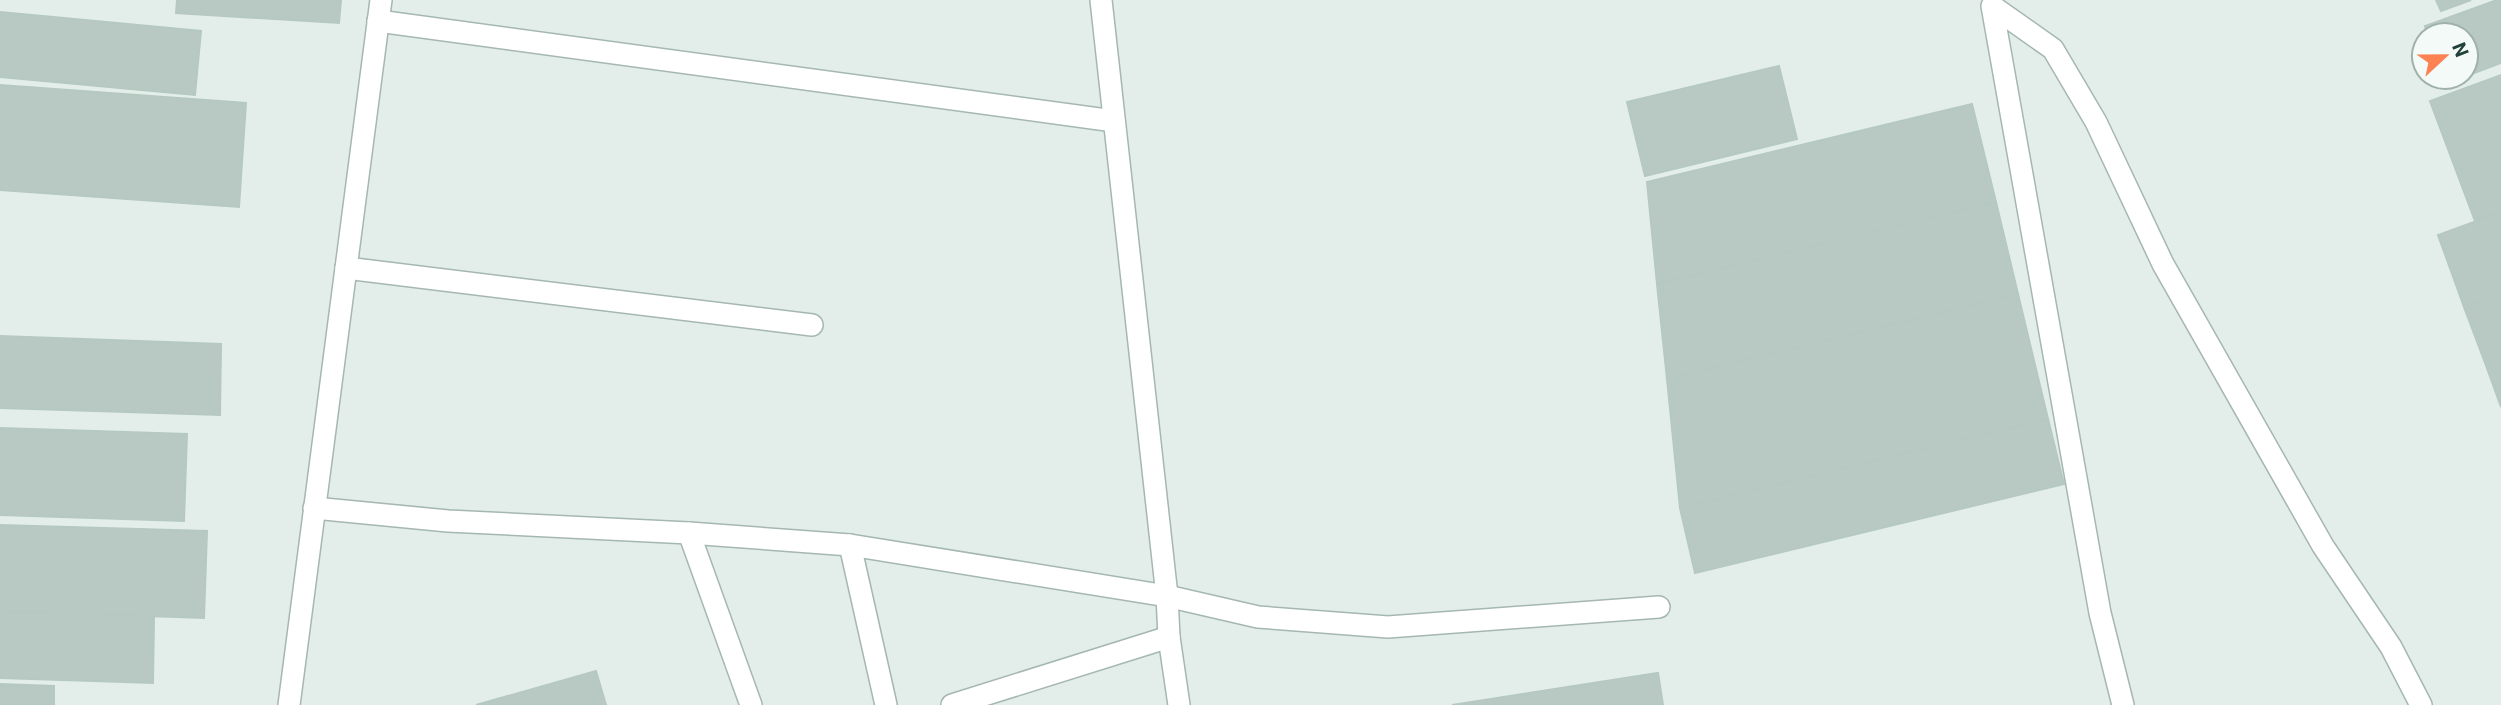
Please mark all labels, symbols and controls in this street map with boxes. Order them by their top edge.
north arrow [2410,21,2480,91]
text: N [2447,39,2473,60]

